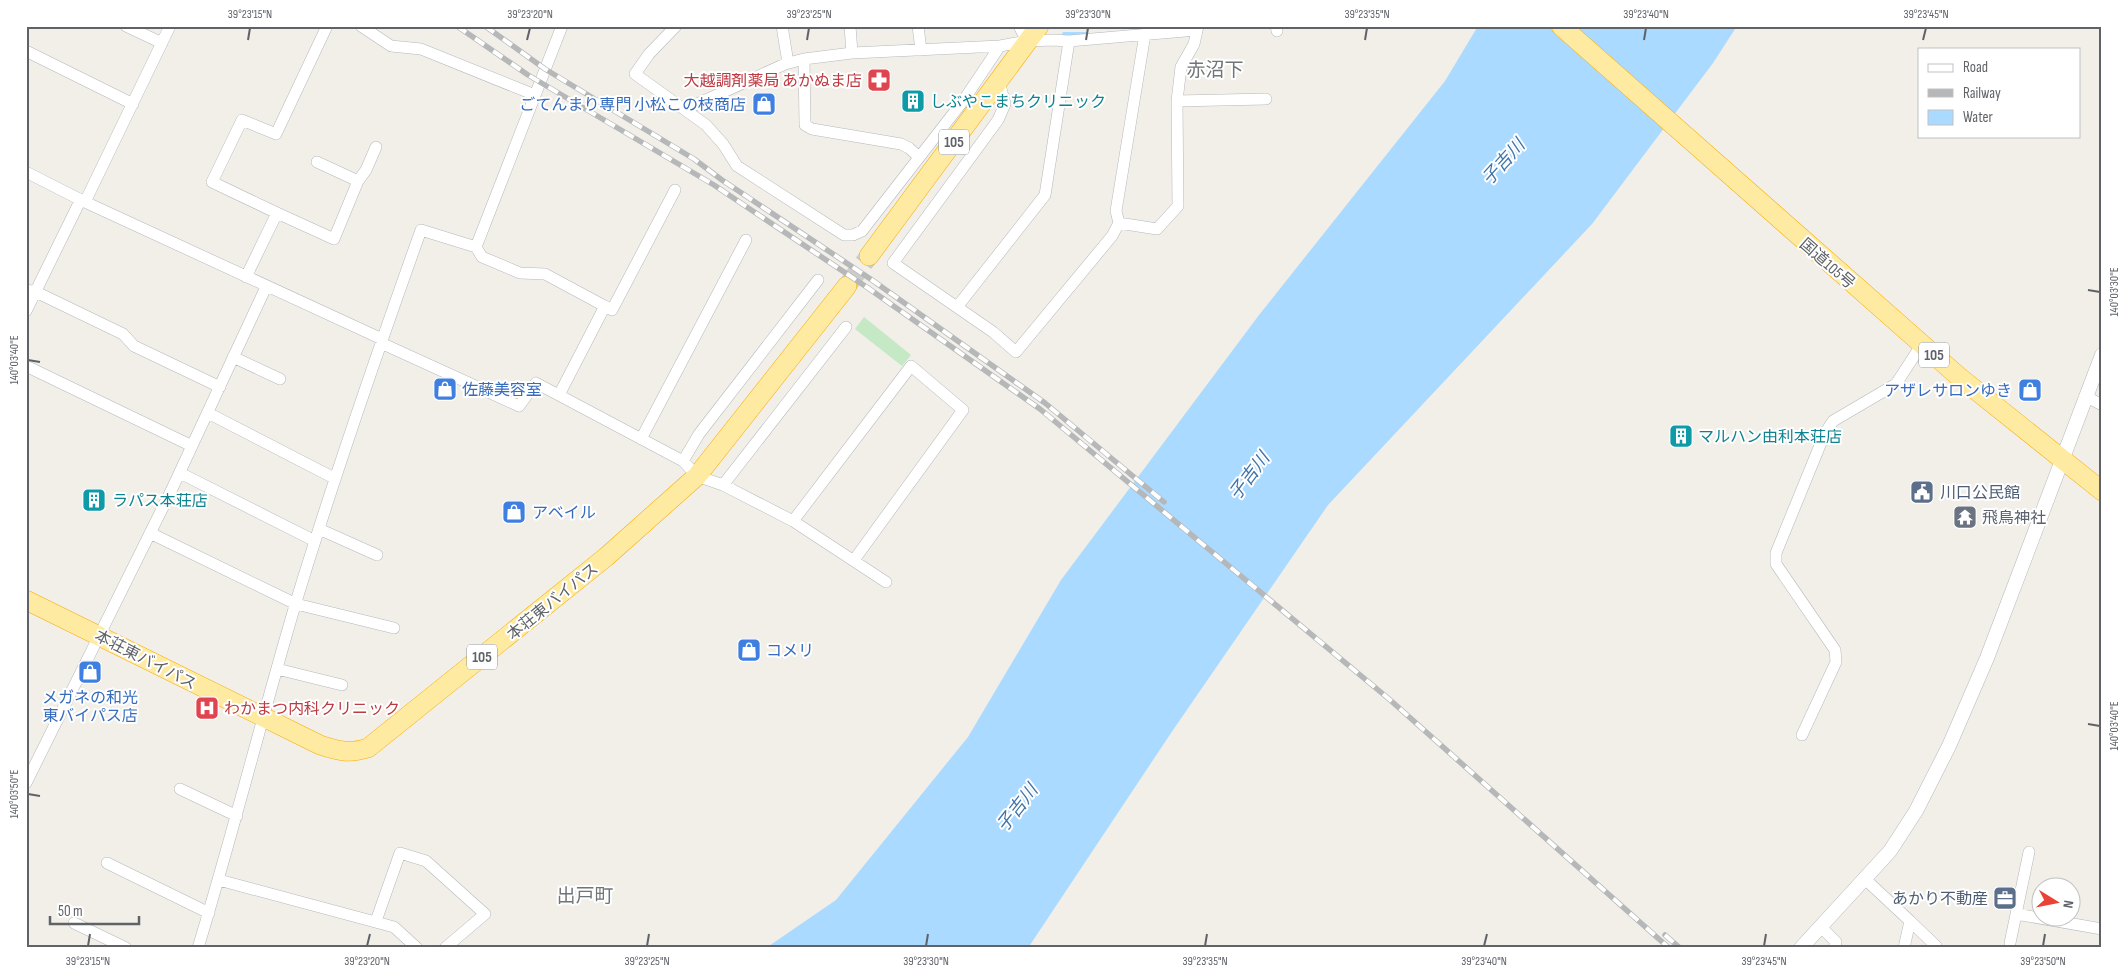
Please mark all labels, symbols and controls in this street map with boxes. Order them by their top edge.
text: 39°23'15"N [228,7,272,22]
text: 39°23'20"N [507,7,553,22]
text: 39°23'25"N [786,7,832,22]
text: 39°23'30"N [1065,7,1111,22]
text: 39°23'35"N [1344,7,1390,22]
text: 39°23'40"N [1623,7,1669,22]
text: 39°23'45"N [1903,7,1949,22]
legend [1918,48,2080,138]
text: Road [1963,58,1988,77]
district label: 赤沼下 [1186,59,1244,82]
pharmacy icon: 大越調剤薬局 あかぬま店 [866,67,892,93]
place label: 大越調剤薬局 あかぬま店 [683,72,862,91]
text: Railway [1963,84,2001,103]
building icon: しぶやこまちクリニック [900,88,926,114]
shop icon: ごてんまり専門 小松この枝商店 [751,91,777,117]
place label: しぶやこまちクリニック [930,93,1106,112]
place label: ごてんまり専門 小松この枝商店 [519,96,746,115]
text: Water [1963,108,1994,127]
road number: 105 [939,130,969,154]
water label: 子吉川 [1478,134,1531,189]
street label: 国道105号 [1795,235,1859,293]
text: 140°03'30"E [2107,267,2122,317]
text: 140°03'40"E [7,335,22,385]
road number: 105 [1919,342,1949,368]
shop icon: 佐藤美容室 [432,376,458,402]
shop icon: アザレサロンゆき [2017,377,2043,403]
place label: 佐藤美容室 [462,381,542,400]
place label: アザレサロンゆき [1884,382,2012,401]
building icon: マルハン由利本荘店 [1668,423,1694,449]
place label: マルハン由利本荘店 [1698,428,1842,447]
water label: 子吉川 [1225,447,1275,504]
public building icon: 川口公民館 [1909,479,1935,505]
place label: 川口公民館 [1940,484,2020,503]
building icon: ラパス本荘店 [81,487,107,513]
place label: ラパス本荘店 [112,492,208,511]
shop icon: アベイル [501,499,527,525]
place label: アベイル [532,504,596,523]
temple icon: 飛鳥神社 [1952,504,1978,530]
place label: 飛鳥神社 [1982,509,2046,528]
street label: 本荘東バイパス [504,560,602,645]
street label: 本荘東バイパス [91,627,199,694]
shop icon: コメリ [736,637,762,663]
place label: コメリ [766,642,814,661]
road number: 105 [467,644,497,670]
shop icon: メガネの和光 東バイパス店 [77,659,103,685]
place label: メガネの和光 東バイパス店 [42,689,138,726]
hospital icon: わかまつ内科クリニック [194,695,220,721]
place label: わかまつ内科クリニック [224,700,400,719]
text: 140°03'40"E [2107,701,2122,751]
text: 140°03'50"E [7,769,22,818]
water label: 子吉川 [992,779,1044,836]
north arrow [2030,876,2080,926]
district label: 出戸町 [556,885,614,908]
office icon: あかり不動産 [1992,885,2018,911]
place label: あかり不動産 [1892,890,1988,909]
scale bar [50,894,139,926]
text: N [2059,899,2077,909]
text: 50 m [58,902,83,921]
text: 39°23'15"N [66,954,110,969]
text: 39°23'20"N [344,954,390,969]
text: 39°23'25"N [624,954,670,969]
text: 39°23'30"N [903,954,949,969]
text: 39°23'35"N [1182,954,1228,969]
text: 39°23'40"N [1461,954,1507,969]
text: 39°23'45"N [1741,954,1787,969]
text: 39°23'50"N [2020,954,2066,969]

